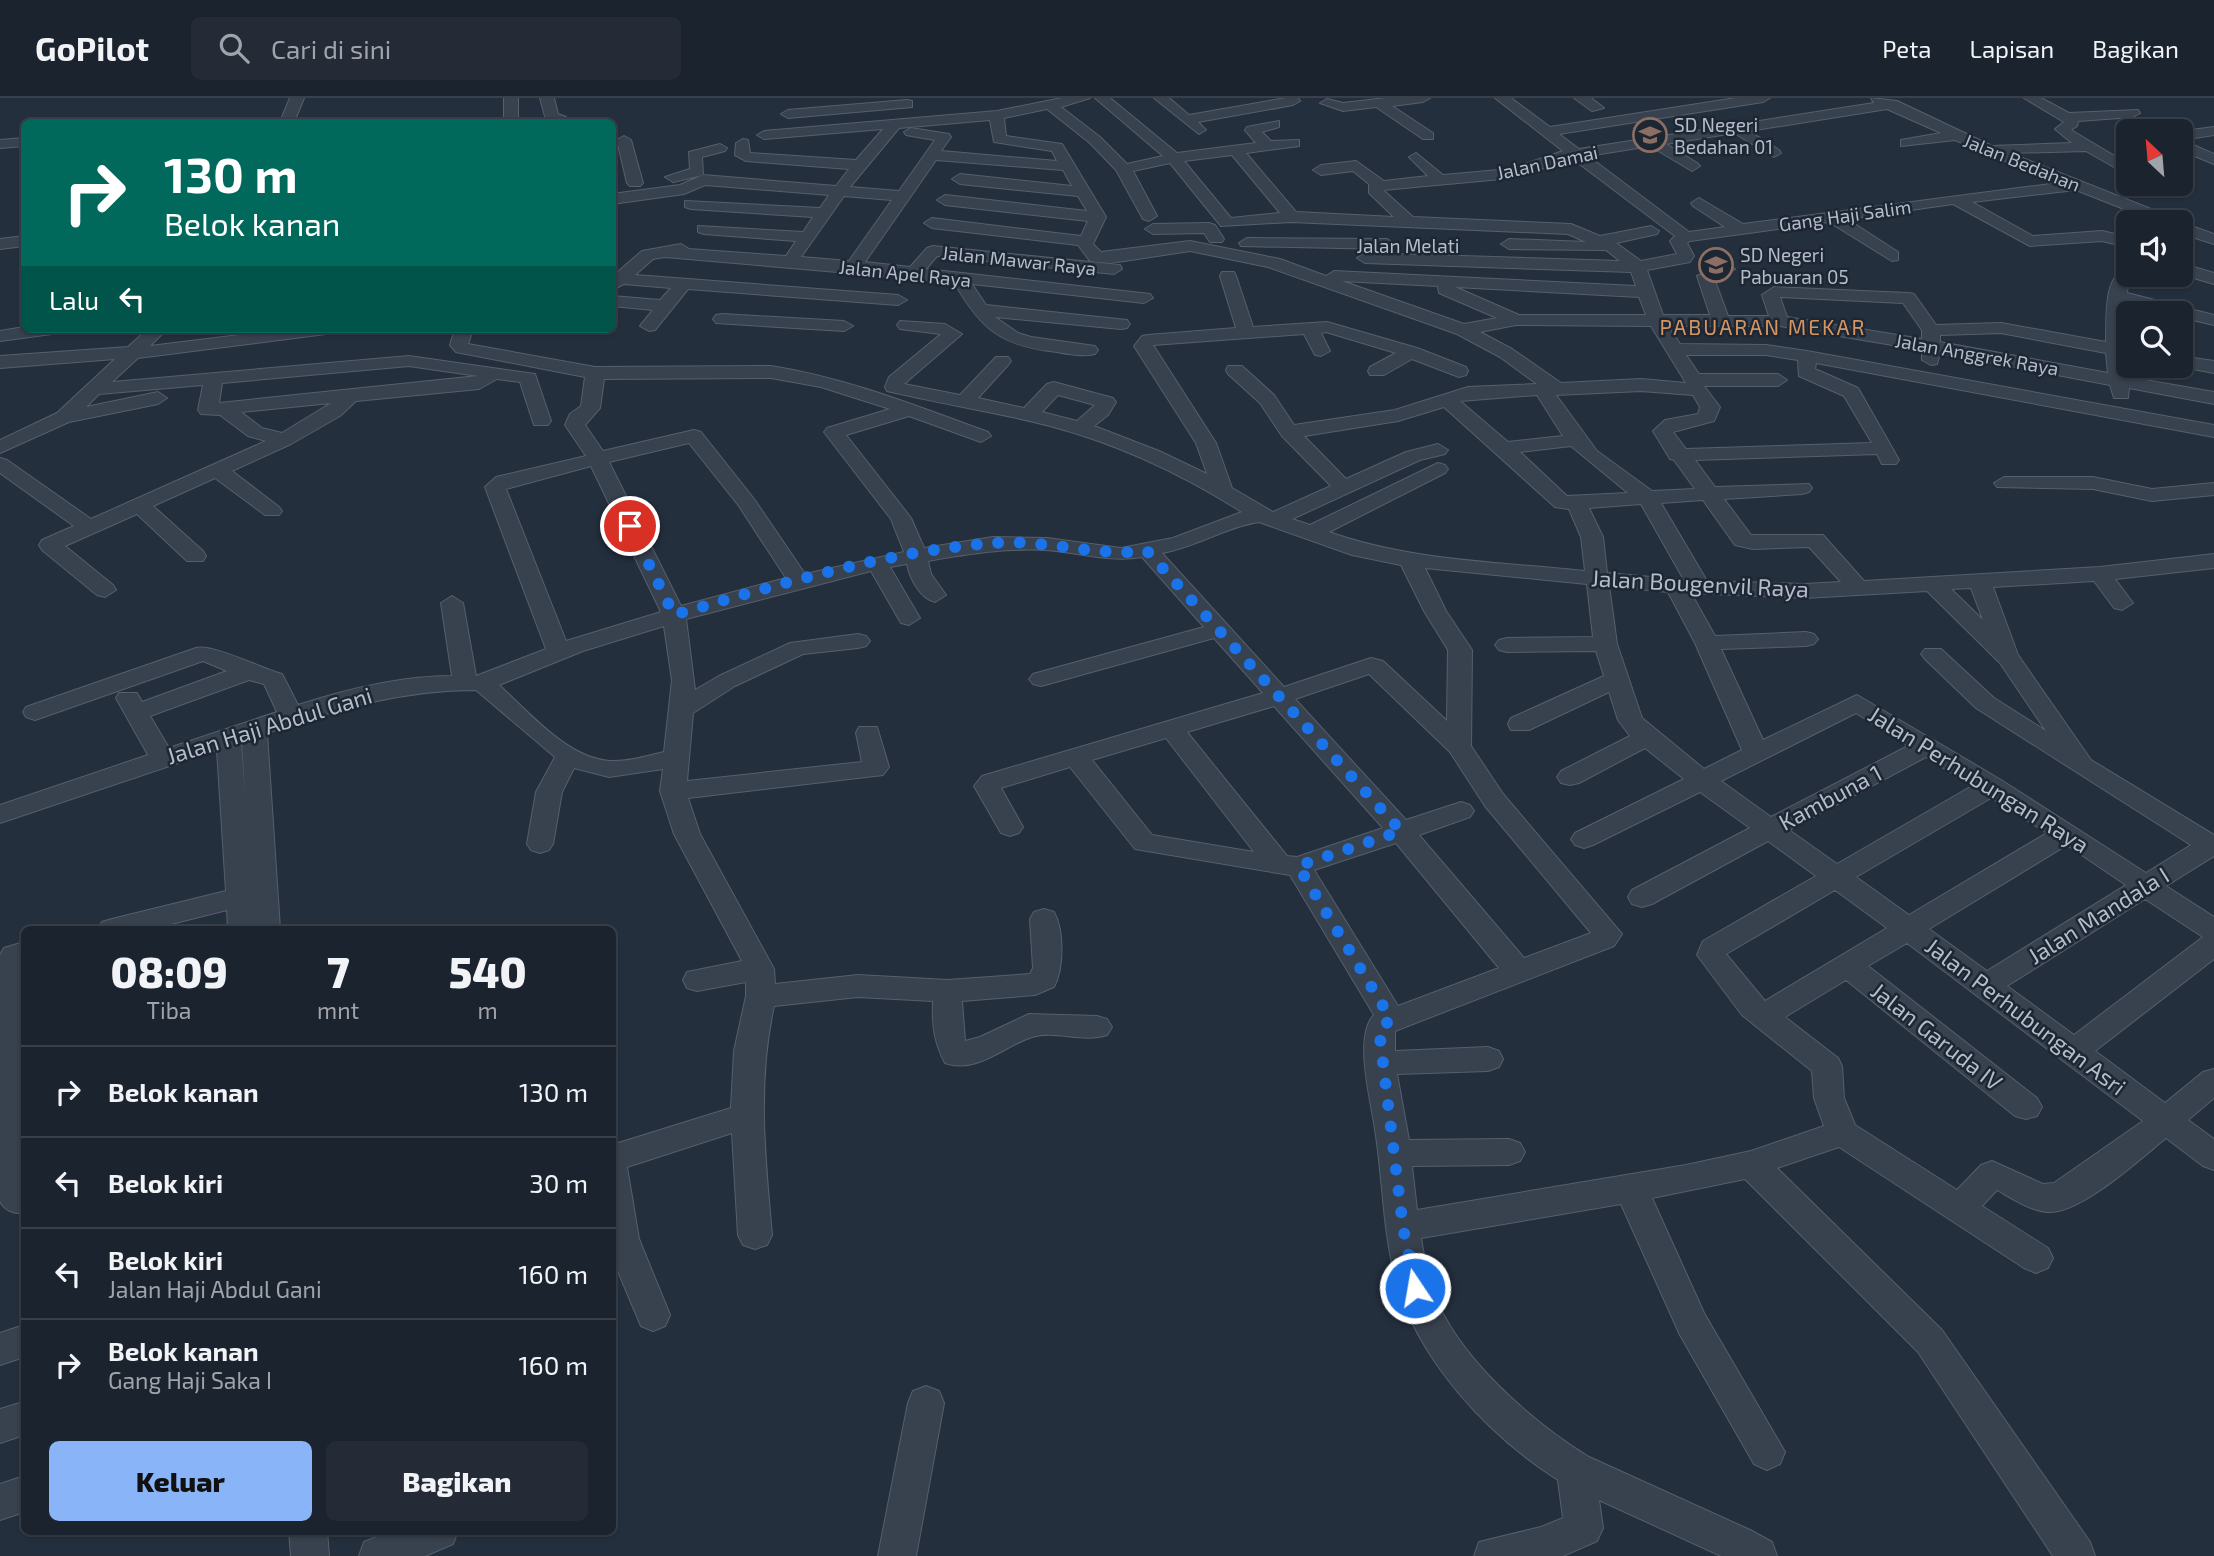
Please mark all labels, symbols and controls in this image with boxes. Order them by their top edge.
search box [191,17,681,80]
text: GoPilot [35,28,149,68]
icon: search [215,29,253,67]
text: Cari di sini [271,33,391,64]
text: Peta [1882,34,1932,63]
text: Lapisan [1970,34,2054,63]
text: Bagikan [2092,34,2179,63]
place label: SD Negeri Bedahan 01 [1674,113,1773,158]
school or university icon: SD Negeri Bedahan 01 [1631,116,1669,154]
north arrow [2116,119,2193,196]
map controls [2116,119,2193,378]
street label: Jalan Bedahan [1960,128,2084,196]
street label: Jalan Damai [1494,140,1600,184]
text: 130 m [164,144,298,203]
icon: right [49,147,140,238]
street label: Gang Haji Salim [1777,194,1913,236]
text: Belok kanan [164,204,340,242]
button: sound [2116,210,2193,287]
street label: Jalan Melati [1356,234,1460,257]
street label: Jalan Mawar Raya [941,240,1097,280]
place label: SD Negeri Pabuaran 05 [1740,243,1849,288]
school or university icon: SD Negeri Pabuaran 05 [1697,246,1735,284]
street label: Jalan Apel Raya [838,255,972,291]
icon: left [113,280,151,318]
text: Lalu [49,284,99,315]
button: search [2116,301,2193,378]
district label: PABUARAN MEKAR [1660,314,1866,339]
street label: Jalan Anggrek Raya [1893,328,2061,380]
pin [600,496,660,556]
icon: arrive [611,507,649,545]
street label: Jalan Bougenvil Raya [1590,563,1810,603]
street label: Jalan Haji Abdul Gani [163,680,375,770]
street label: Jalan Perhubungan Raya [1864,700,2094,858]
street label: Kambuna 1 [1774,758,1886,836]
street label: Jalan Mandala I [2022,860,2174,970]
street label: Jalan Perhubungan Asri [1920,931,2132,1101]
text: 08:09 [110,946,228,996]
text: 7 [327,946,349,996]
text: 540 [449,946,527,996]
street label: Jalan Garuda IV [1866,976,2008,1096]
text: Tiba [147,996,191,1024]
text: mnt [317,996,359,1024]
text: m [478,996,498,1024]
icon: right [49,1073,87,1111]
text: Belok kanan [108,1076,259,1107]
text: 130 m [519,1076,588,1107]
icon: left [49,1164,87,1202]
text: Belok kiri [108,1167,223,1198]
text: 30 m [529,1167,588,1198]
text: Belok kiri [108,1244,223,1275]
position arrow [1378,1251,1452,1325]
icon: left [49,1255,87,1293]
text: 160 m [519,1258,588,1289]
text: Jalan Haji Abdul Gani [108,1275,322,1303]
text: Belok kanan [108,1335,259,1366]
icon: right [49,1346,87,1384]
text: 160 m [519,1349,588,1380]
text: Gang Haji Saka I [108,1366,272,1394]
button: Keluar [49,1441,312,1521]
button: Bagikan [326,1441,588,1521]

